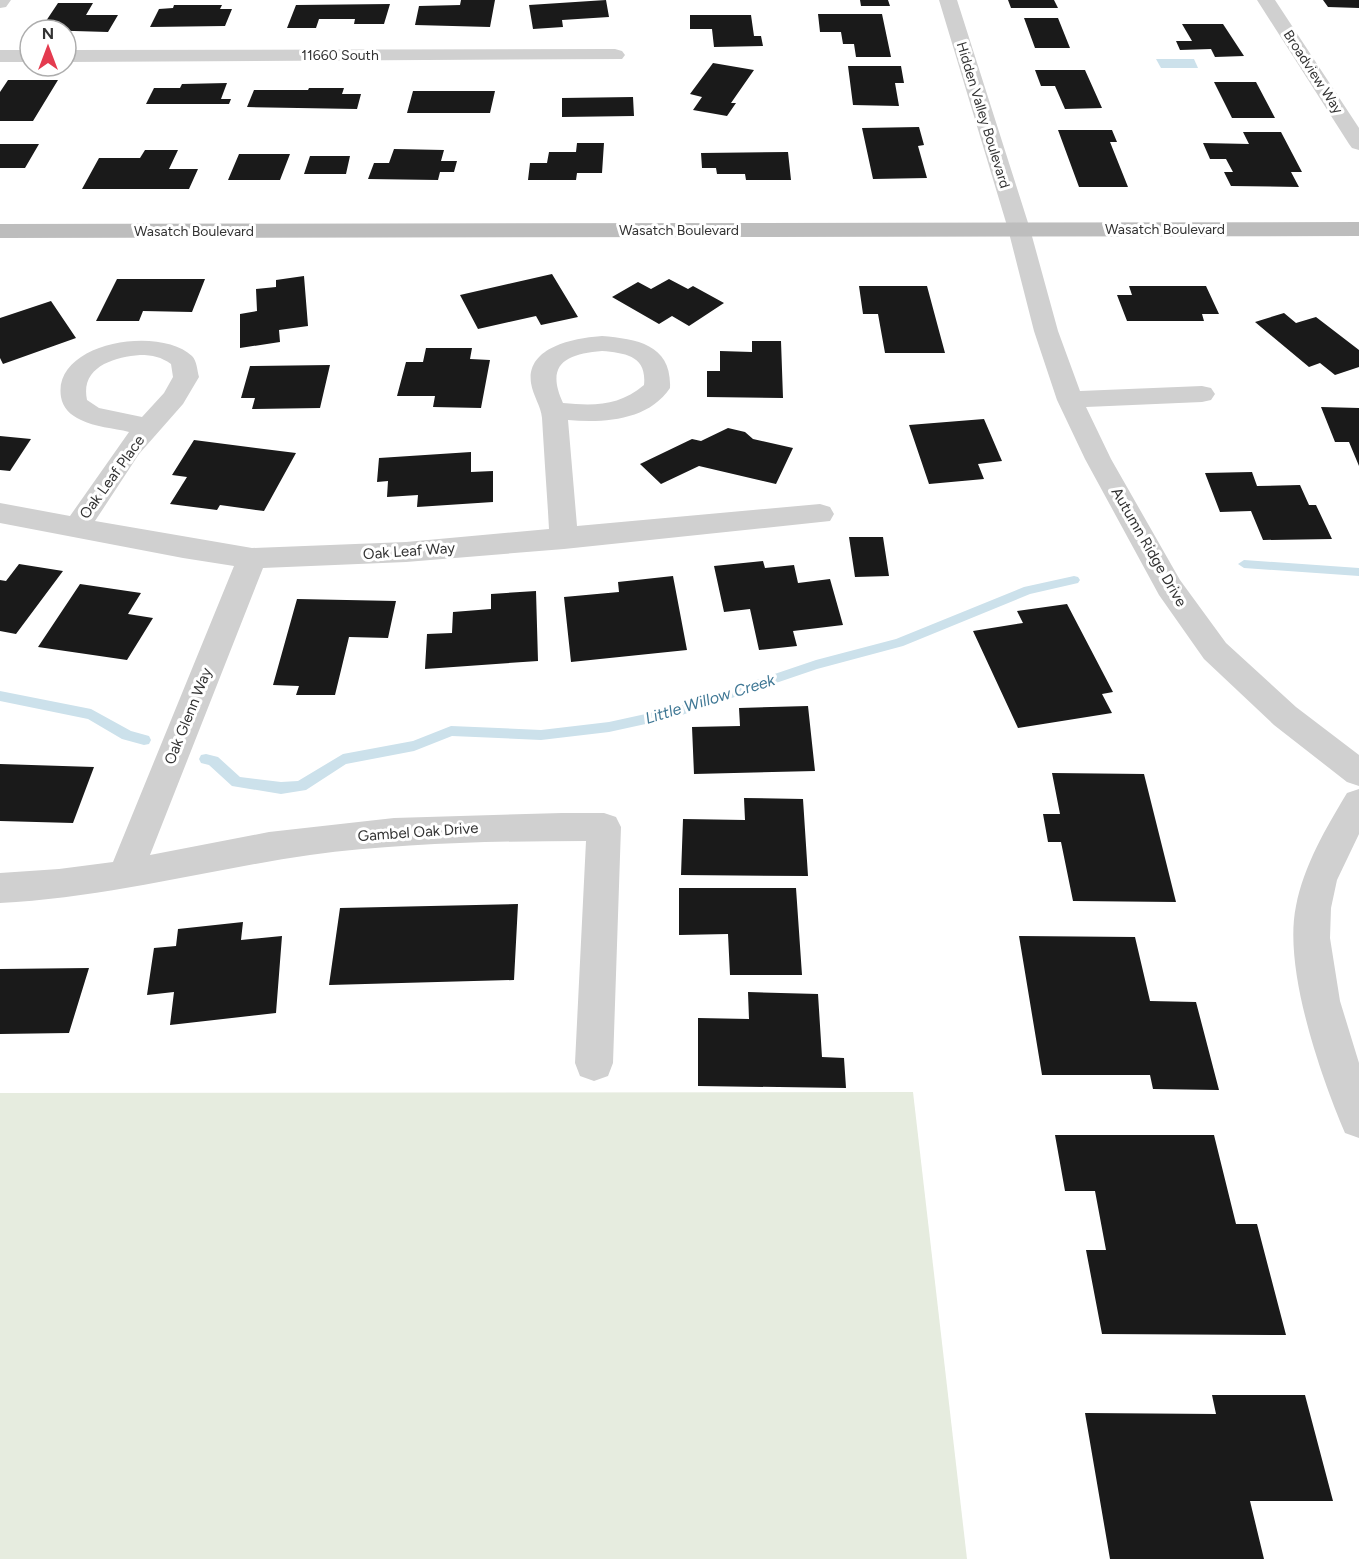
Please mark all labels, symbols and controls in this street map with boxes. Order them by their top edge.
north arrow [18,18,78,78]
text: N [42,24,54,43]
street label: Broadview Way [1280,27,1347,118]
street label: Hidden Valley Boulevard [953,40,1013,190]
street label: 11660 South [301,47,379,64]
street label: Wasatch Boulevard [1105,221,1225,238]
street label: Wasatch Boulevard [619,222,739,239]
street label: Wasatch Boulevard [134,223,254,240]
street label: Oak Leaf Place [76,432,148,522]
street label: Autumn Ridge Drive [1108,484,1190,610]
street label: Oak Leaf Way [362,539,456,563]
street label: Oak Glenn Way [160,665,216,767]
water label: Little Willow Creek [643,670,778,728]
street label: Gambel Oak Drive [357,819,479,845]

